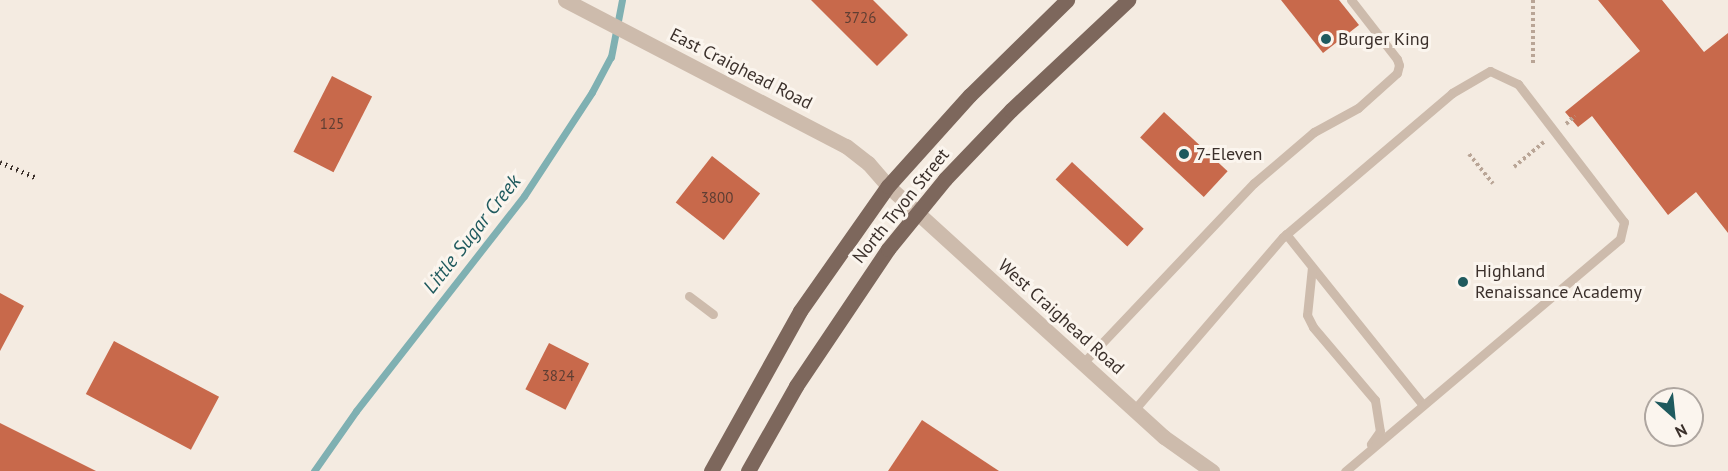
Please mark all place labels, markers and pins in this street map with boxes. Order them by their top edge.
place label: Burger King [1338,28,1429,50]
marker: Burger King [1319,32,1333,46]
place label: 7-Eleven [1196,143,1262,165]
marker: 7-Eleven [1177,147,1191,161]
place label: Highland Renaissance Academy [1475,261,1642,304]
marker: Highland Renaissance Academy [1456,275,1470,289]

